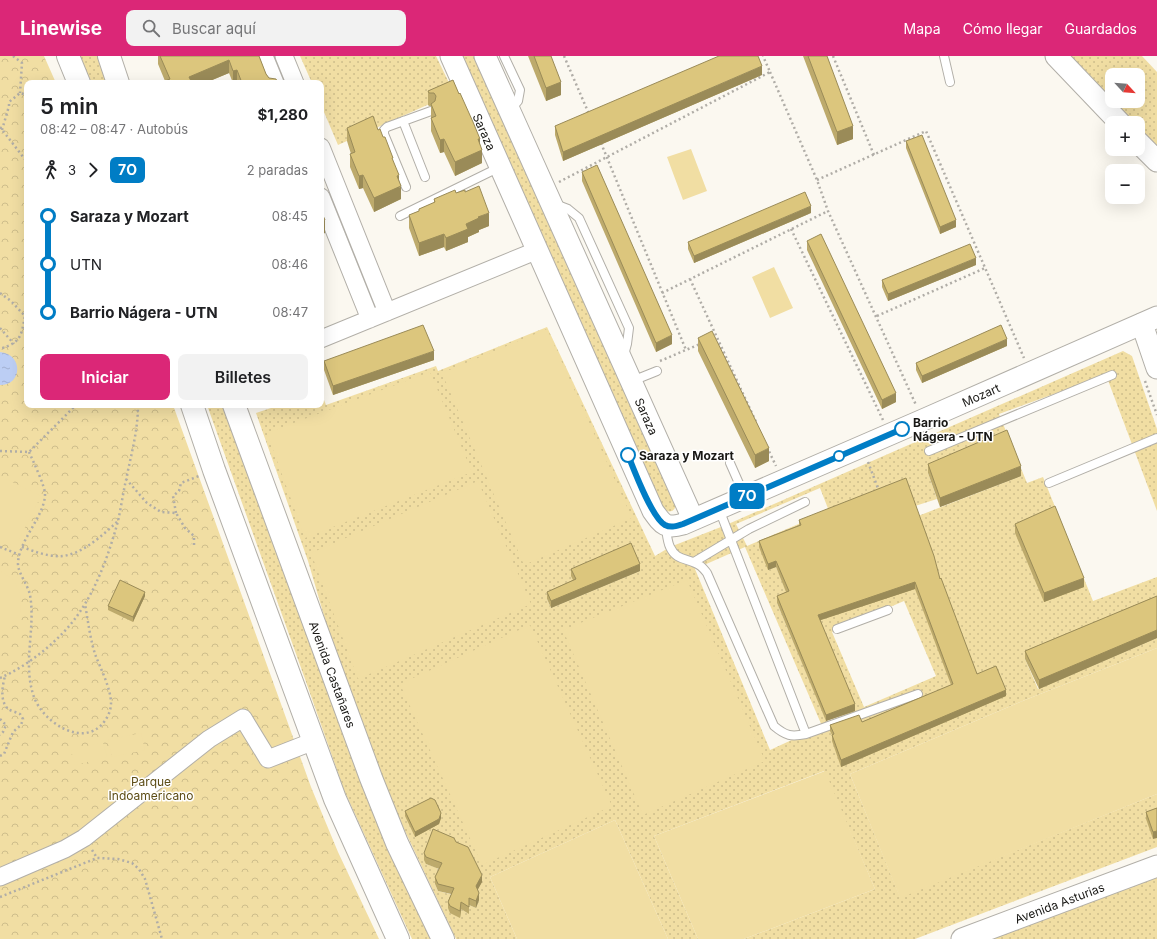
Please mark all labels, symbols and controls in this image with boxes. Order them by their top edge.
search box [126,10,406,46]
text: Linewise [20,17,102,40]
icon: search [140,17,162,39]
text: Buscar aquí [172,19,256,38]
text: Mapa [904,20,941,37]
text: Cómo llegar [963,20,1043,37]
text: Guardados [1065,20,1137,37]
north arrow [1105,68,1145,108]
map controls [1105,68,1145,204]
text: 5 min [40,93,98,119]
text: $1,280 [257,105,308,124]
street label: Saraza [470,111,499,153]
button: + [1105,116,1145,156]
text: 08:42 – 08:47 · Autobús [40,121,188,137]
icon: walk [40,159,62,181]
icon: forward [82,159,104,181]
text: 7O [118,161,137,178]
text: 3 [68,162,76,178]
text: 2 paradas [247,162,308,178]
button: − [1105,164,1145,204]
text: Saraza y Mozart [70,207,189,226]
text: 08:45 [272,208,308,224]
text: UTN [70,255,102,274]
text: 08:46 [272,256,308,272]
text: Barrio Nágera - UTN [70,303,218,322]
text: 08:47 [272,304,308,320]
button: Iniciar [40,354,170,400]
button: Billetes [178,354,308,400]
street label: Mozart [959,380,1002,410]
street label: Saraza [632,395,662,437]
place label: Barrio Nágera - UTN [913,415,993,444]
marker: Barrio Nágera - UTN [894,421,910,437]
marker: Saraza y Mozart [620,447,636,463]
place label: Saraza y Mozart [639,448,735,463]
unlabelled marker [833,450,845,462]
line badge: 7O [729,483,765,509]
text: 7O [738,487,756,504]
street label: Avenida Castañares [307,619,359,730]
park label: Parque Indoamericano [109,774,193,803]
street label: Avenida Asturias [1012,879,1106,926]

